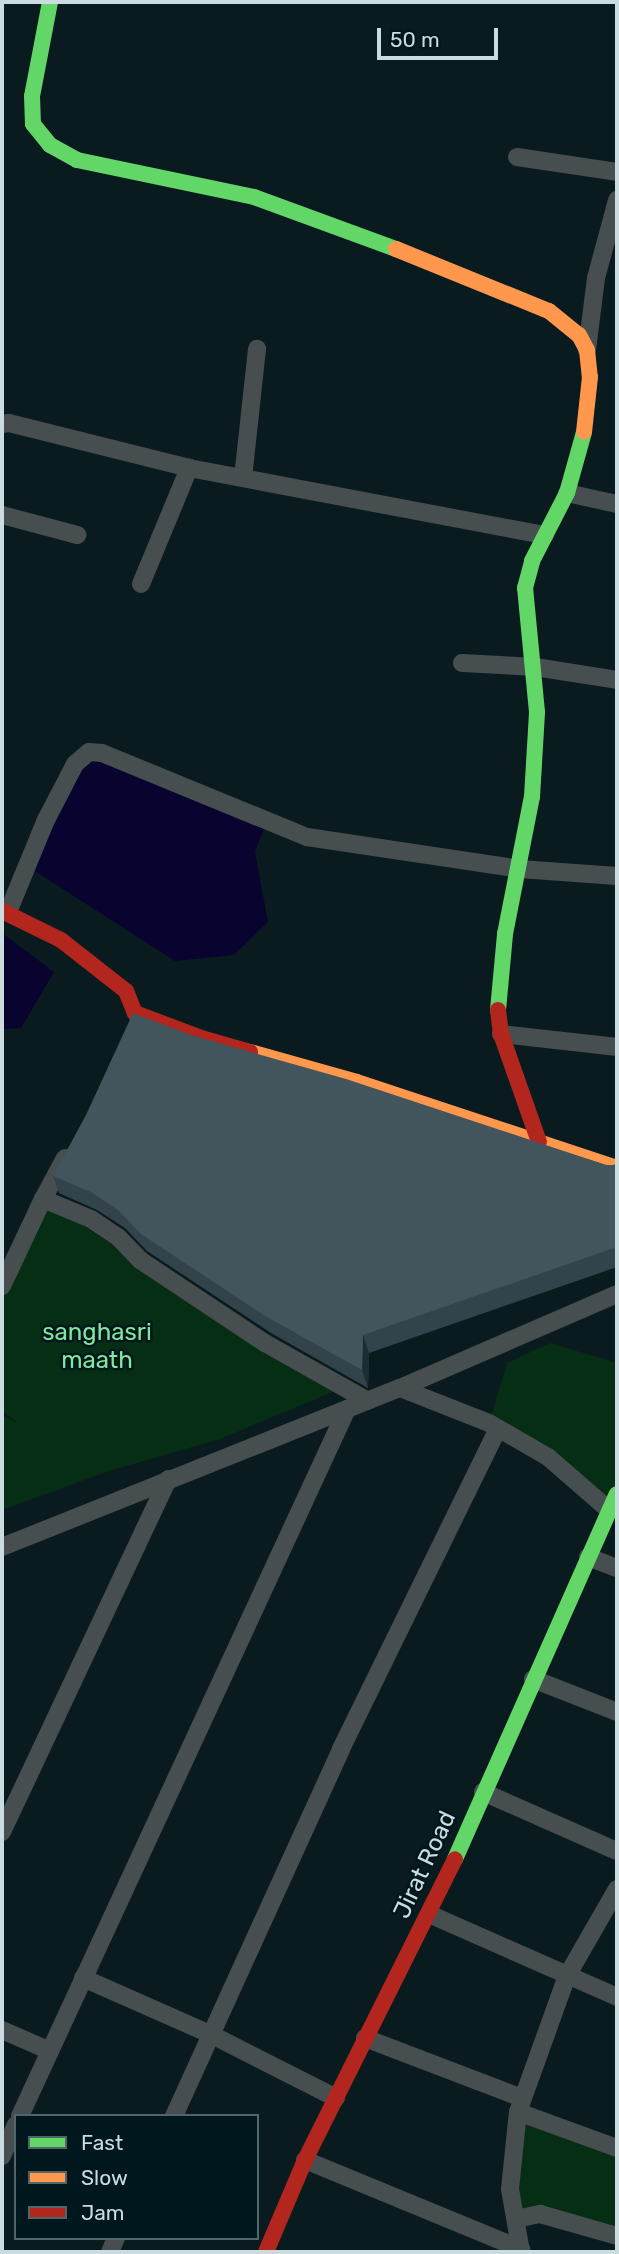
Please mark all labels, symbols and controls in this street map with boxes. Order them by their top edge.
scale bar [381,14,502,58]
text: 50 m [390,27,440,52]
park label: sanghasri maath [42,1319,152,1375]
street label: Jirat Road [388,1807,462,1923]
legend [14,2114,259,2240]
text: Fast [81,2130,123,2155]
text: Slow [81,2165,128,2190]
text: Jam [81,2200,125,2225]

